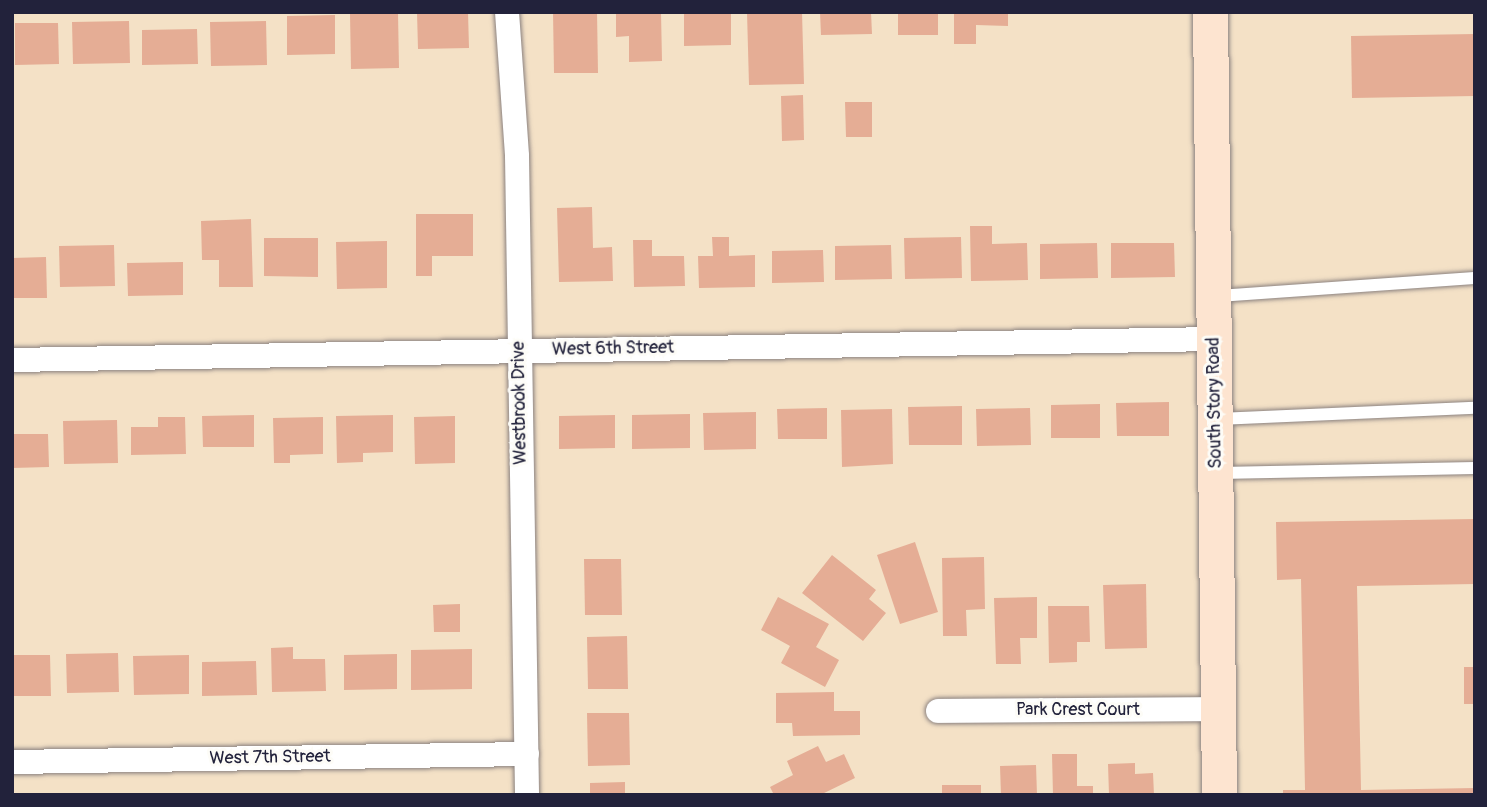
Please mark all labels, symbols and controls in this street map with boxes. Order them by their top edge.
street label: West 6th Street [552,337,674,361]
street label: South Story Road [1203,337,1227,469]
street label: Westbrook Drive [508,341,532,465]
street label: Park Crest Court [1016,699,1140,721]
street label: West 7th Street [209,746,331,770]

